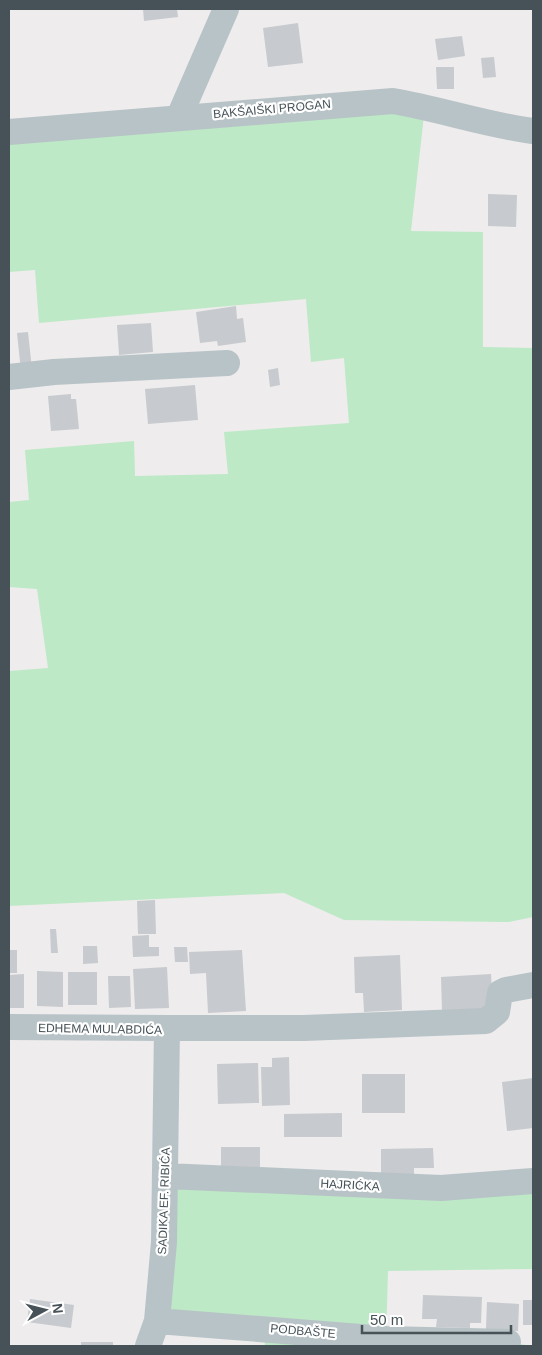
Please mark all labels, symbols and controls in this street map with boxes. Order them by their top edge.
street label: BAKŠAIŠKI PROGAN [213,96,331,121]
street label: EDHEMA MULABDIĆA [38,1020,162,1037]
street label: SADIKA EF. RIBIĆA [154,1147,173,1255]
street label: HAJRIĆKA [320,1175,380,1194]
north arrow [20,1285,70,1335]
text: N [49,1302,66,1314]
scale bar [362,1302,511,1334]
text: 50 m [370,1311,403,1328]
street label: PODBAŠTE [270,1320,336,1341]

